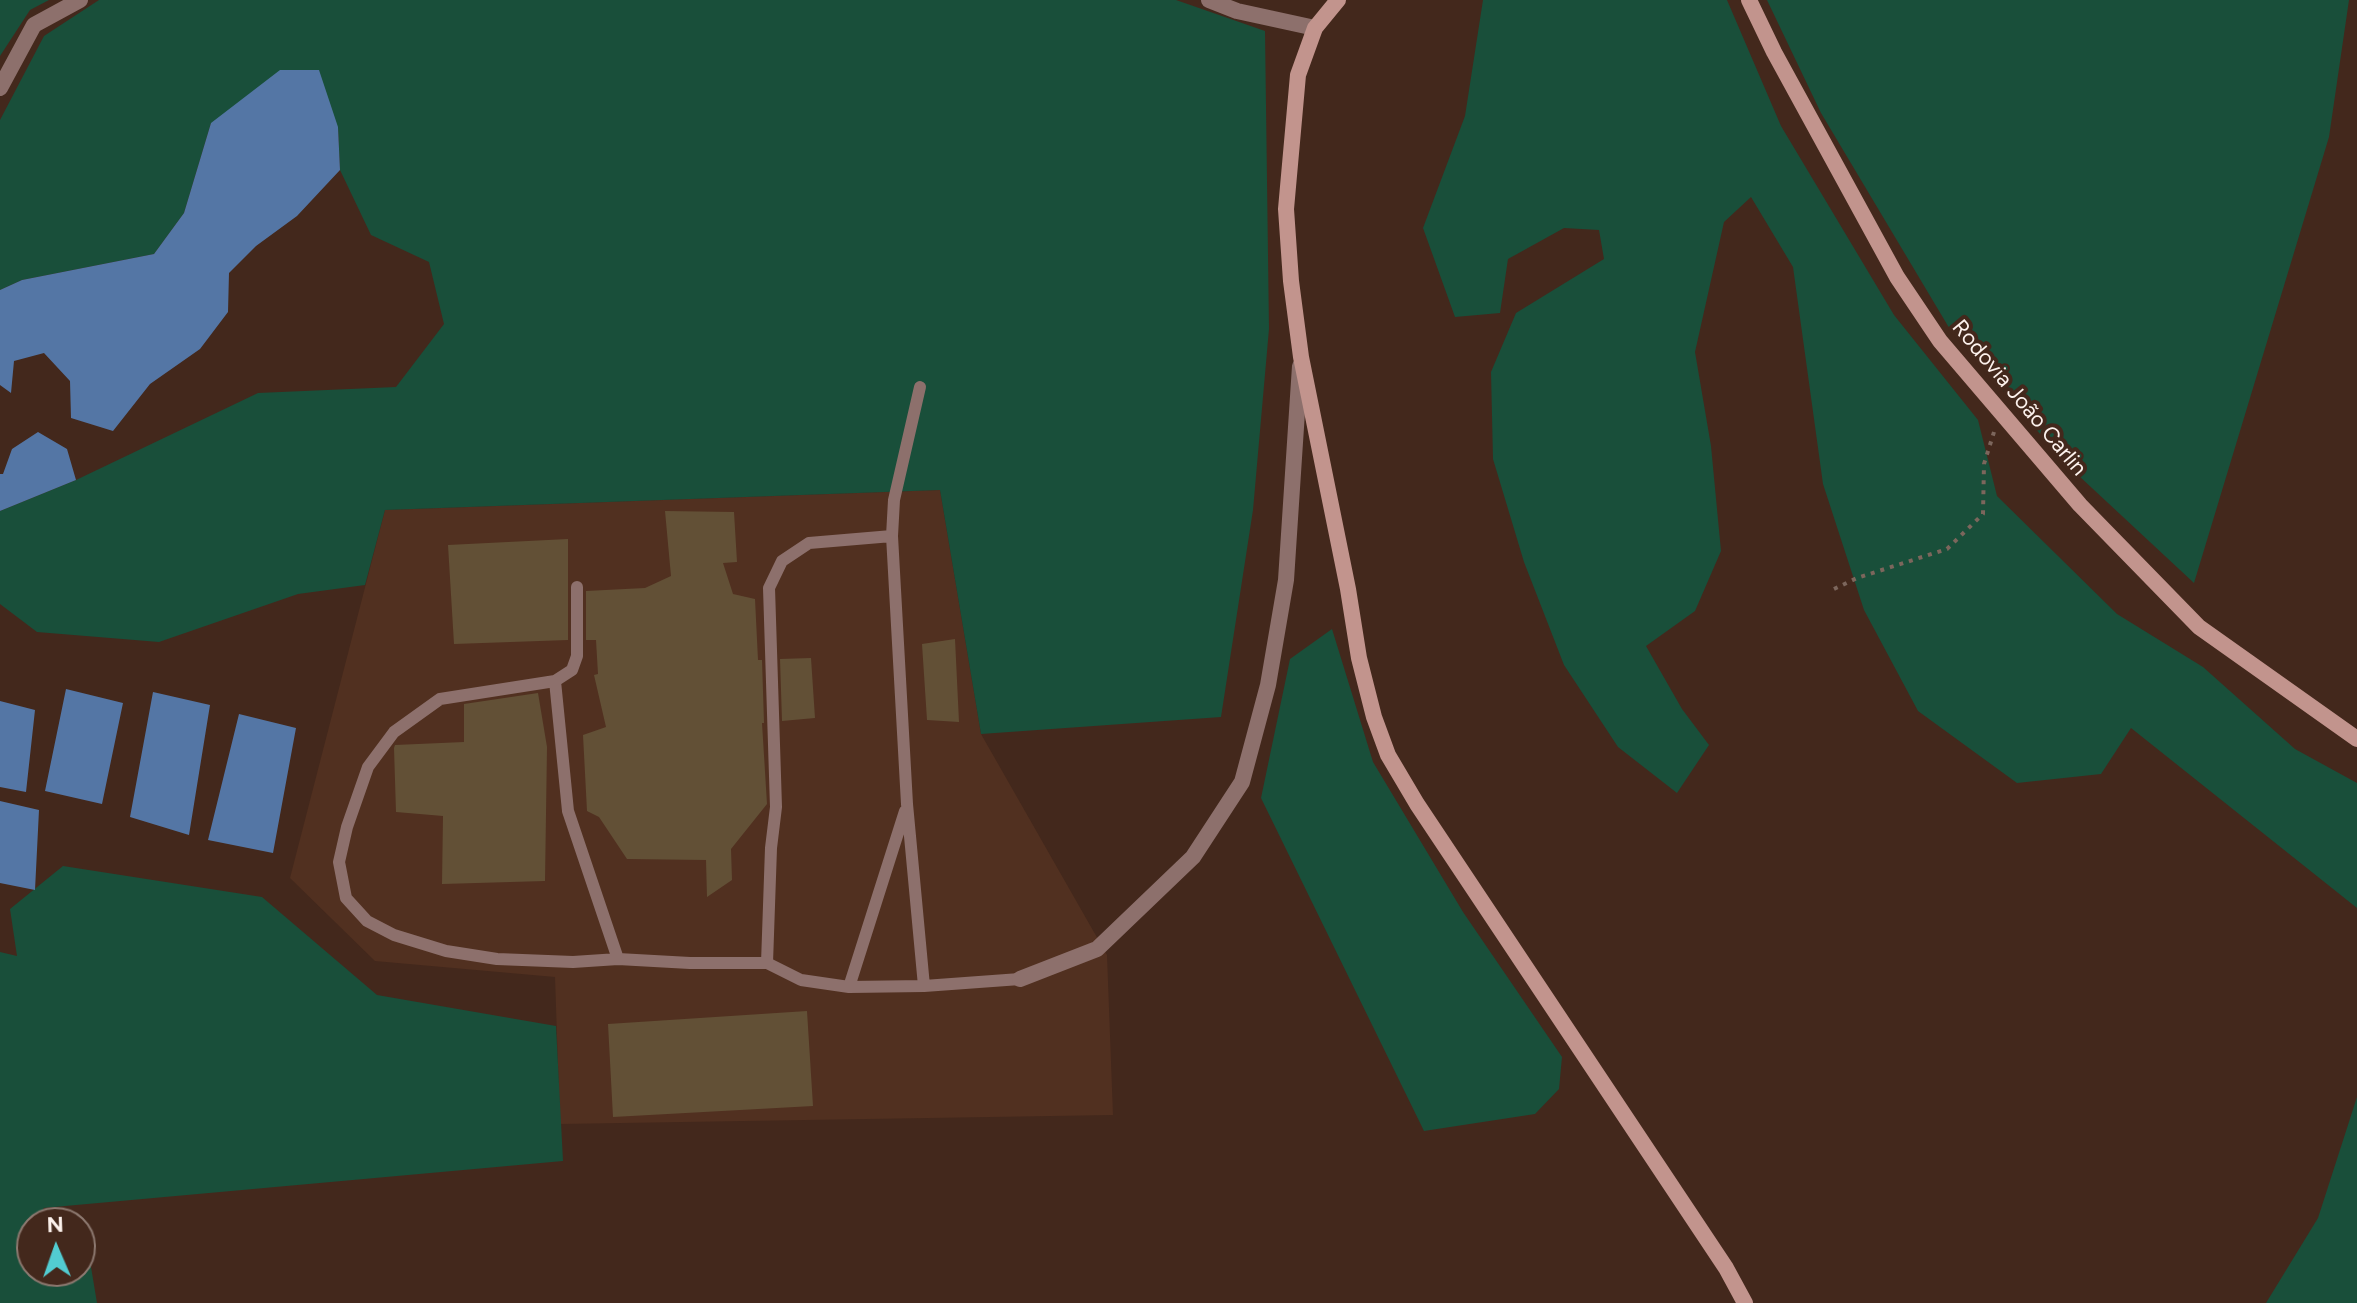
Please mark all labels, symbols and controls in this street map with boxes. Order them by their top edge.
street label: Rodovia João Carlin [1946,315,2092,481]
north arrow [16,1207,96,1287]
text: N [46,1211,64,1238]

